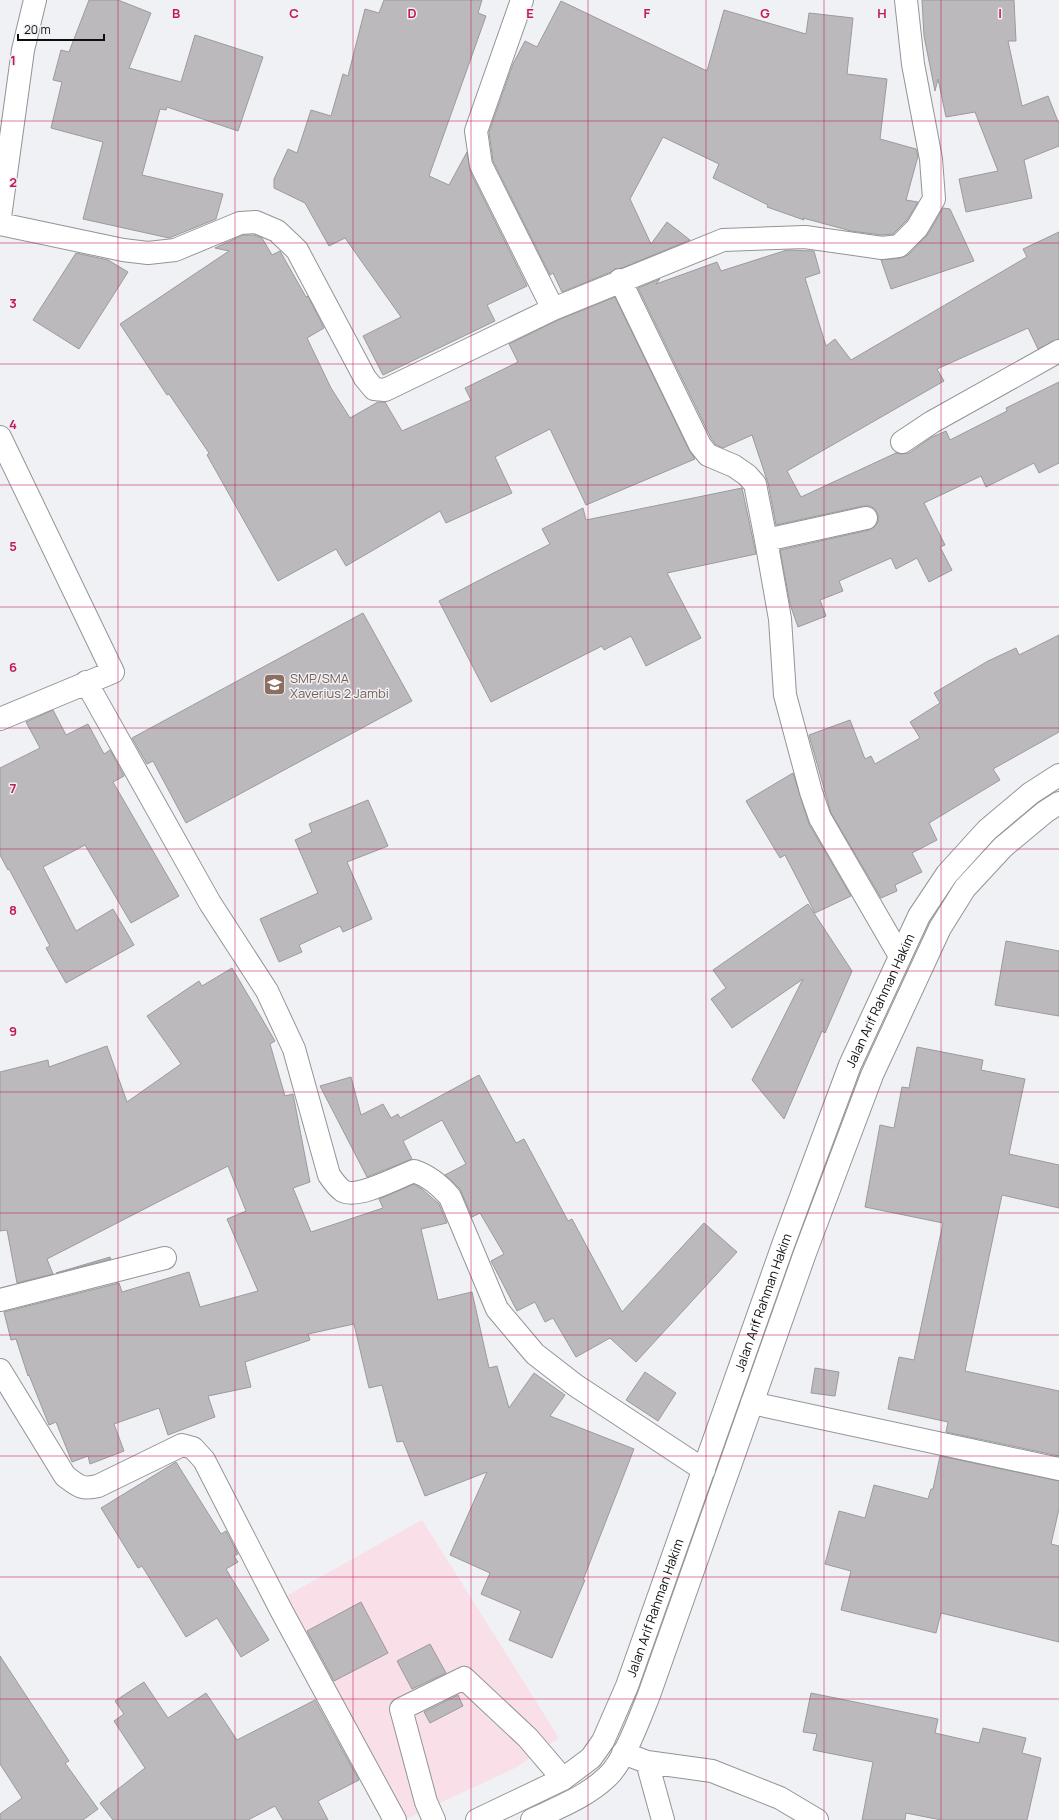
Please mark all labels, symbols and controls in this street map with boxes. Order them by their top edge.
text: B [172,4,180,22]
text: C [289,4,299,22]
text: D [407,4,417,22]
text: E [526,4,534,22]
text: F [644,4,651,22]
text: G [760,4,770,22]
text: H [877,4,887,22]
text: I [998,4,1002,22]
scale bar [18,16,104,42]
text: 20 m [24,21,51,38]
text: 1 [10,51,16,69]
text: 2 [9,173,17,191]
text: 3 [9,294,17,312]
text: 4 [9,415,17,433]
text: 5 [9,537,17,555]
text: 6 [9,658,17,676]
place label: SMP/SMA Xaverius 2 Jambi [290,669,389,702]
school or university icon: SMP/SMA Xaverius 2 Jambi [262,672,288,698]
text: 7 [10,779,17,797]
text: 8 [9,901,17,919]
street label: Jalan Arif Rahman Hakim [841,931,919,1070]
text: 9 [9,1022,17,1040]
street label: Jalan Arif Rahman Hakim [730,1231,796,1374]
street label: Jalan Arif Rahman Hakim [622,1536,687,1679]

